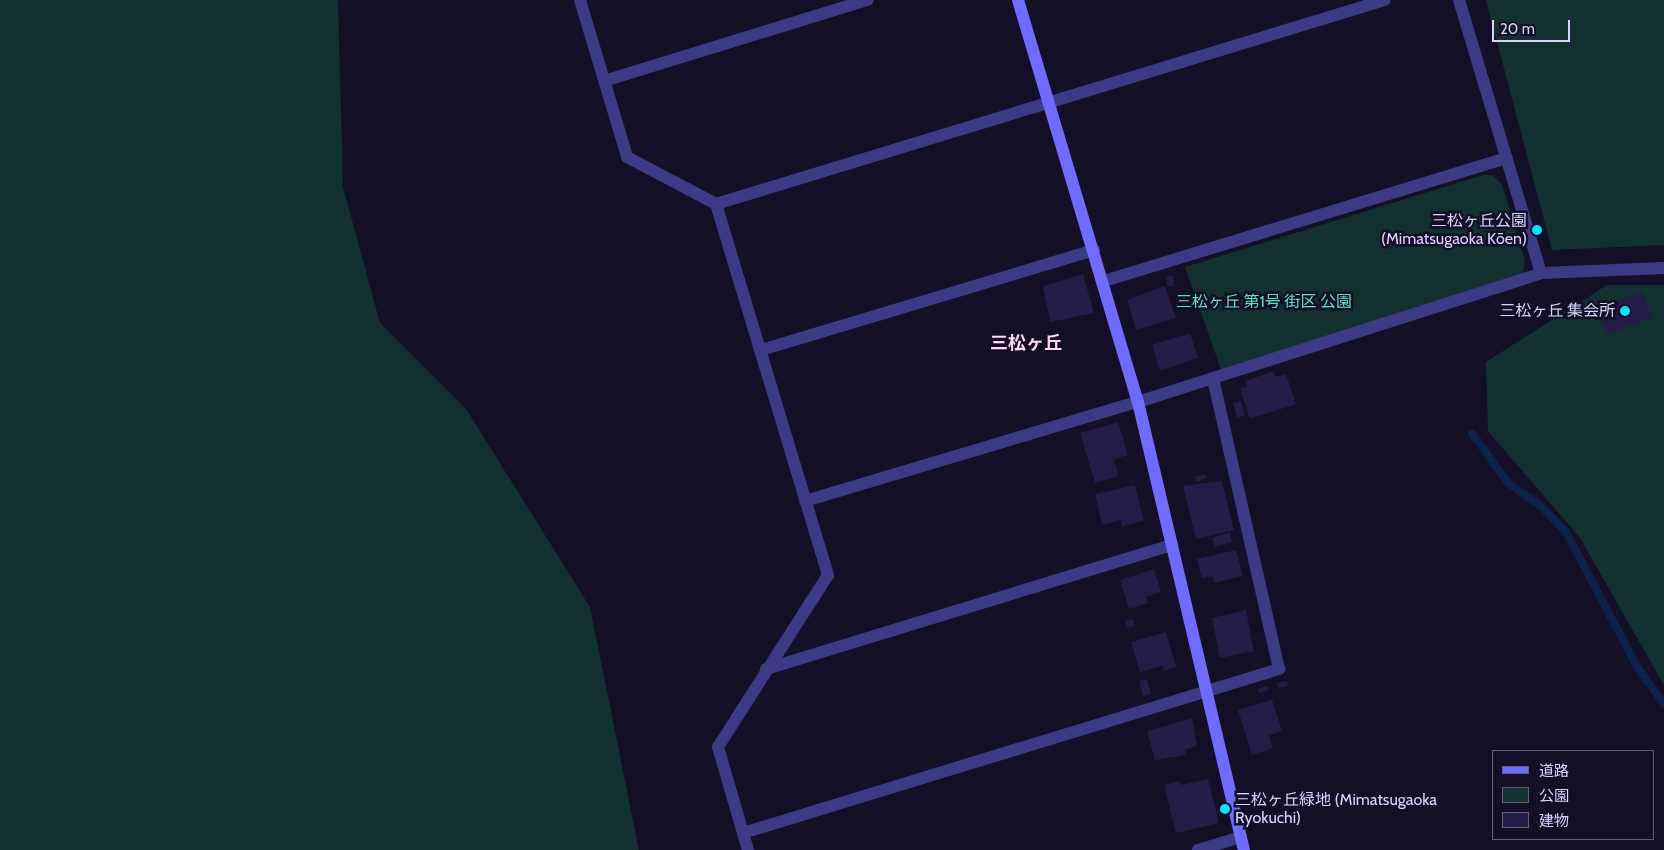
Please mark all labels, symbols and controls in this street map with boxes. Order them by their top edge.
scale bar [1494,10,1572,42]
text: 20 m [1500,20,1535,38]
place label: 三松ヶ丘公園 (Mimatsugaoka Kōen) [1382,211,1527,249]
marker: 三松ヶ丘公園 (Mimatsugaoka Kōen) [1531,224,1543,236]
park label: 三松ヶ丘 第1号 街区 公園 [1176,292,1352,312]
place label: 三松ヶ丘 集会所 [1499,301,1615,321]
marker: 三松ヶ丘 集会所 [1619,305,1631,317]
district label: 三松ヶ丘 [990,332,1062,354]
legend [1492,750,1654,840]
text: 道路 [1539,762,1569,780]
text: 公園 [1539,787,1569,805]
place label: 三松ヶ丘緑地 (Mimatsugaoka Ryokuchi) [1235,790,1437,828]
marker: 三松ヶ丘緑地 (Mimatsugaoka Ryokuchi) [1219,803,1231,815]
text: 建物 [1539,812,1569,830]

